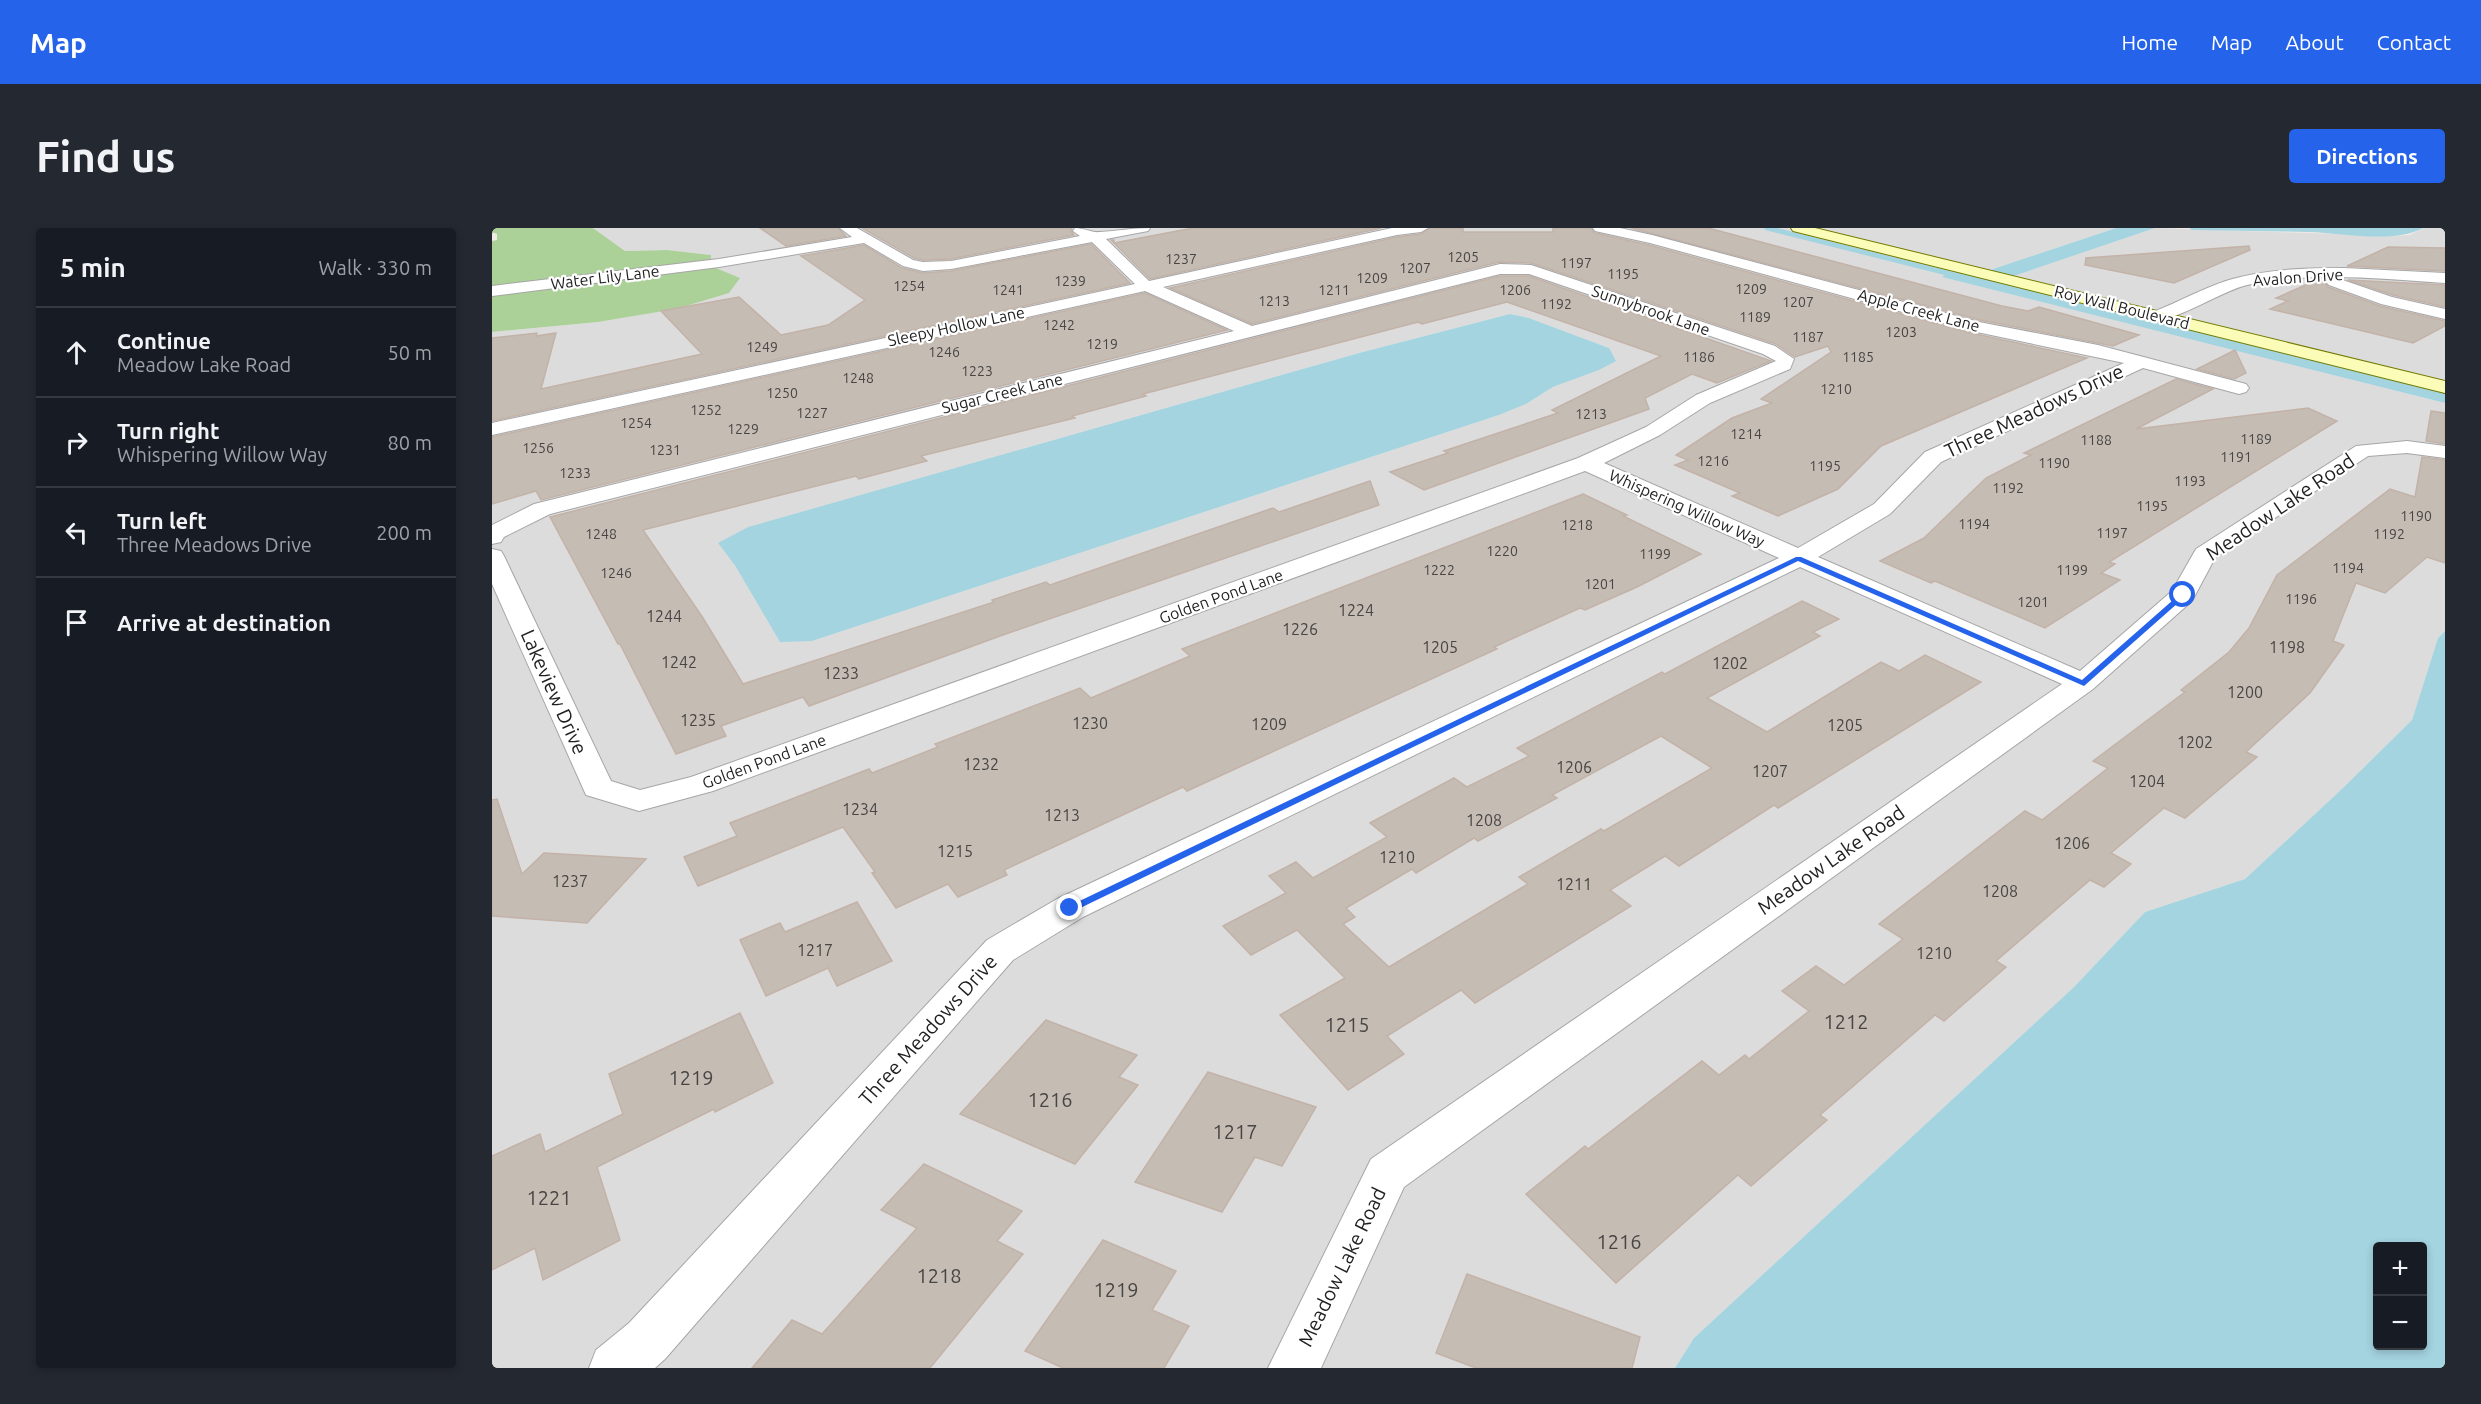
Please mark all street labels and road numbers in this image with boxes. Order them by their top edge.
street label: Water Lily Lane [550,261,660,293]
street label: Avalon Drive [2252,265,2344,289]
street label: Sunnybrook Lane [1590,281,1712,339]
street label: Roy Wall Boulevard [2053,282,2191,332]
street label: Apple Creek Lane [1856,285,1982,335]
street label: Sleepy Hollow Lane [886,303,1026,349]
street label: Three Meadows Drive [1941,359,2127,462]
street label: Sugar Creek Lane [940,369,1064,417]
street label: Meadow Lake Road [2201,448,2358,565]
street label: Whispering Willow Way [1607,466,1768,551]
street label: Golden Pond Lane [1157,565,1285,627]
street label: Lakeview Drive [517,626,592,758]
street label: Golden Pond Lane [700,730,828,792]
street label: Meadow Lake Road [1753,800,1909,919]
street label: Three Meadows Drive [854,950,1001,1110]
street label: Meadow Lake Road [1293,1183,1390,1350]

